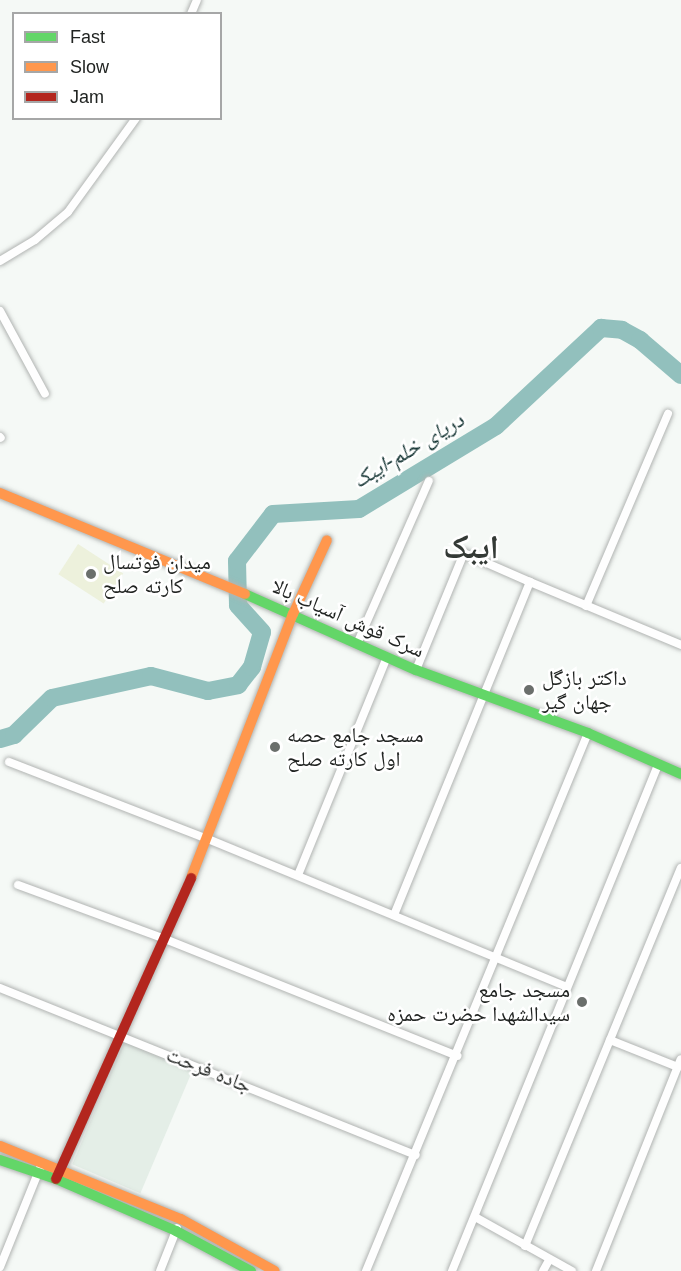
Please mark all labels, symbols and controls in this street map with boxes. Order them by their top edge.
legend [12,12,222,120]
text: Fast [70,27,105,47]
text: Slow [70,57,109,77]
text: Jam [70,87,104,107]
water label: دریای خلم-ایبک [348,406,468,494]
district label: ایبک [443,527,499,567]
place label: میدان فوتسال کارته صلح [103,549,211,599]
marker: میدان فوتسال کارته صلح [84,567,98,581]
street label: سرک قوش آسیاب بالا [268,573,428,663]
place label: داکتر بازگل جهان گیر [542,665,627,715]
marker: داکتر بازگل جهان گیر [520,681,538,699]
place label: مسجد جامع حصه اول کارته صلح [287,722,424,772]
marker: مسجد جامع حصه اول کارته صلح [268,740,282,754]
place label: مسجد جامع سیدالشهدا حضرت حمزه [387,977,570,1027]
marker: مسجد جامع سیدالشهدا حضرت حمزه [575,995,589,1009]
street label: جاده فرحت [163,1042,255,1098]

